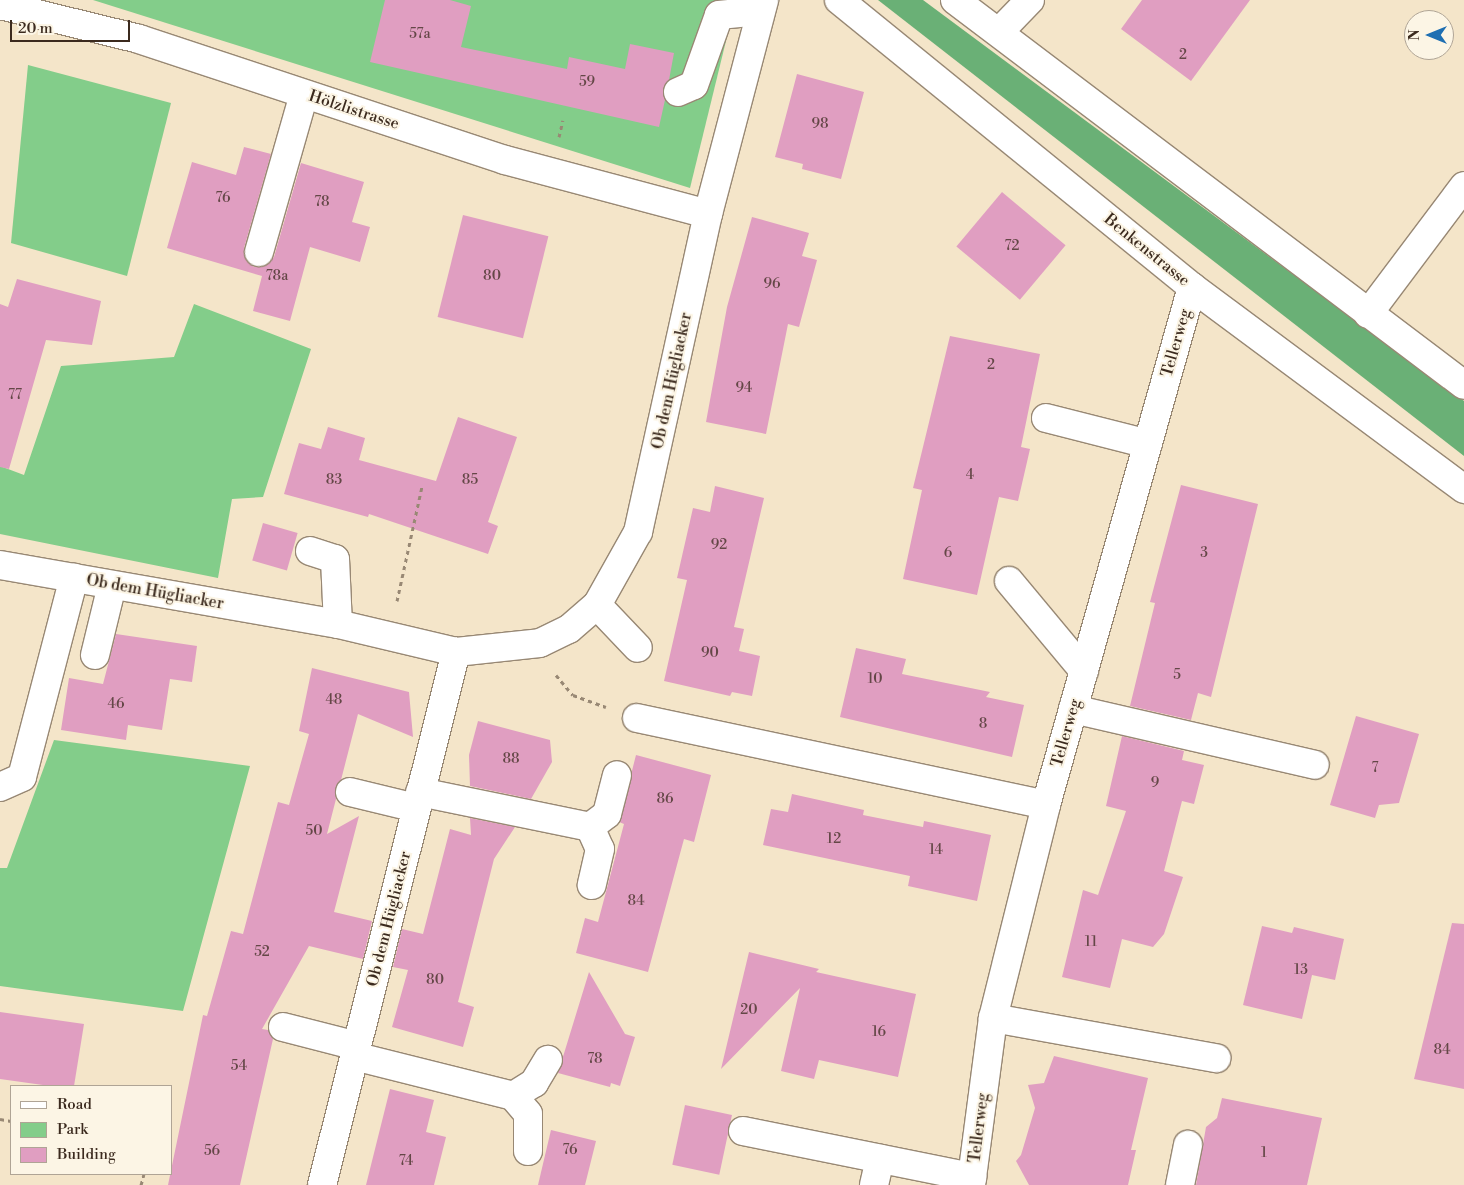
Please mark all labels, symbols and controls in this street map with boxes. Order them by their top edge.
scale bar [12,10,132,42]
north arrow [1404,10,1454,60]
text: 20 m [18,19,53,38]
house number: 57a [409,26,431,42]
text: N [1406,29,1424,41]
house number: 2 [1179,47,1187,63]
house number: 59 [579,74,595,90]
street label: Hölzlistrasse [306,86,402,134]
house number: 98 [811,116,829,132]
house number: 76 [215,190,231,206]
house number: 78 [314,194,330,210]
street label: Benkenstrasse [1100,210,1194,290]
house number: 72 [1005,238,1019,254]
house number: 78a [266,268,288,284]
house number: 80 [483,268,501,284]
house number: 96 [764,276,780,292]
street label: Tellerweg [1157,307,1195,379]
street label: Ob dem Hügliacker [648,311,696,451]
house number: 2 [987,357,995,373]
house number: 94 [736,380,752,396]
house number: 77 [8,387,22,403]
house number: 4 [966,467,974,483]
house number: 83 [326,472,342,488]
house number: 85 [462,472,478,488]
house number: 92 [711,537,727,553]
house number: 6 [944,545,952,561]
house number: 3 [1200,545,1208,561]
street label: Ob dem Hügliacker [85,570,225,614]
house number: 90 [701,645,719,661]
house number: 5 [1173,667,1181,683]
house number: 10 [868,671,882,687]
house number: 48 [326,692,342,708]
house number: 46 [108,696,124,712]
street label: Tellerweg [1047,697,1085,769]
house number: 8 [979,716,987,732]
house number: 88 [502,751,520,767]
house number: 7 [1371,760,1379,776]
house number: 9 [1151,775,1159,791]
house number: 86 [656,791,674,807]
house number: 50 [306,823,322,839]
house number: 12 [827,831,841,847]
house number: 14 [929,842,943,858]
street label: Ob dem Hügliacker [363,849,415,989]
house number: 84 [627,893,645,909]
house number: 11 [1085,934,1097,950]
house number: 52 [254,944,270,960]
house number: 13 [1294,962,1308,978]
house number: 80 [426,972,444,988]
house number: 20 [740,1002,758,1018]
house number: 16 [872,1024,886,1040]
house number: 84 [1433,1042,1451,1058]
house number: 78 [587,1051,603,1067]
house number: 54 [231,1058,247,1074]
legend [10,1085,172,1175]
street label: Tellerweg [965,1092,993,1164]
text: Road [57,1095,92,1114]
text: Park [57,1120,88,1139]
house number: 76 [562,1142,578,1158]
house number: 56 [204,1143,220,1159]
text: Building [57,1145,116,1164]
house number: 1 [1261,1145,1267,1161]
house number: 74 [399,1153,413,1169]

